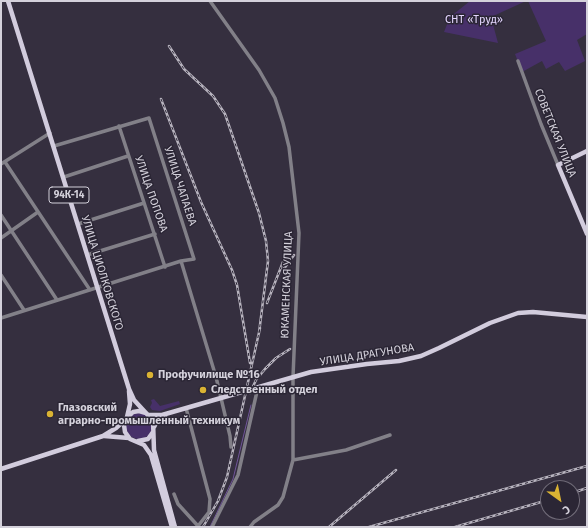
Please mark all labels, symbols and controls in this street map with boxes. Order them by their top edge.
park label: СНТ «Труд» [445,13,503,27]
street label: СОВЕТСКАЯ УЛИЦА [531,87,579,179]
street label: УЛИЦА ЧАПАЕВА [161,145,199,227]
street label: УЛИЦА ПОПОВА [132,154,170,234]
road number: 94К-14 [49,187,89,203]
street label: УЛИЦА ЦИОЛКОВСКОГО [78,214,126,332]
street label: ЮКАМЕНСКАЯ УЛИЦА [279,231,295,339]
street label: УЛИЦА ДРАГУНОВА [319,341,415,369]
place label: Профучилище №16 [158,368,260,382]
marker: Профучилище №16 [145,370,155,380]
place label: Следственный отдел [211,383,318,397]
marker: Следственный отдел [198,385,208,395]
place label: Глазовский аграрно-промышленный техникум [58,401,240,427]
marker: Глазовский аграрно-промышленный техникум [45,409,55,419]
north arrow [540,480,580,520]
text: С [560,502,572,517]

